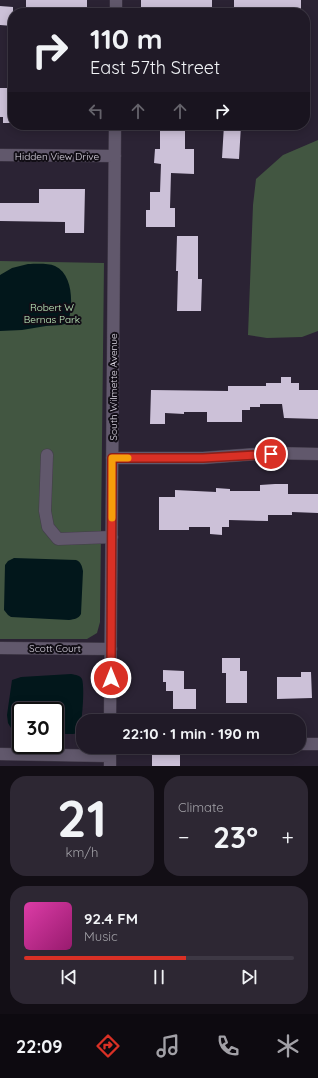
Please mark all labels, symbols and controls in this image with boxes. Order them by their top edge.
text: 110 m [90,21,163,56]
icon: right [24,24,76,76]
text: East 57th Street [90,56,220,79]
icon: left [85,100,107,122]
icon: ahead [127,100,149,122]
icon: ahead [169,100,191,122]
icon: right [211,100,233,122]
street label: Hidden View Drive [15,150,100,163]
park label: Robert W Bernas Park [24,301,80,326]
street label: South Wilmette Avenue [107,333,120,441]
pin [254,437,288,471]
icon: arrive [260,443,282,465]
street label: Scott Court [29,642,82,655]
position arrow [90,657,132,699]
speed limit sign: 30 [12,702,64,754]
text: 22:10 · 1 min · 190 m [122,724,260,743]
text: 21 [57,785,107,850]
text: Climate [178,799,224,815]
text: 23° [213,818,258,856]
text: − [178,823,189,851]
text: + [282,823,294,851]
text: km/h [66,844,98,860]
text: 92.4 FM [84,909,138,928]
text: Music [84,928,118,944]
icon: previous [58,966,80,988]
icon: pause [148,966,170,988]
icon: next [238,966,260,988]
icon: directions [94,1032,122,1060]
icon: music [154,1032,182,1060]
icon: phone [214,1032,242,1060]
icon: climate [274,1032,302,1060]
text: 22:09 [16,1035,63,1058]

